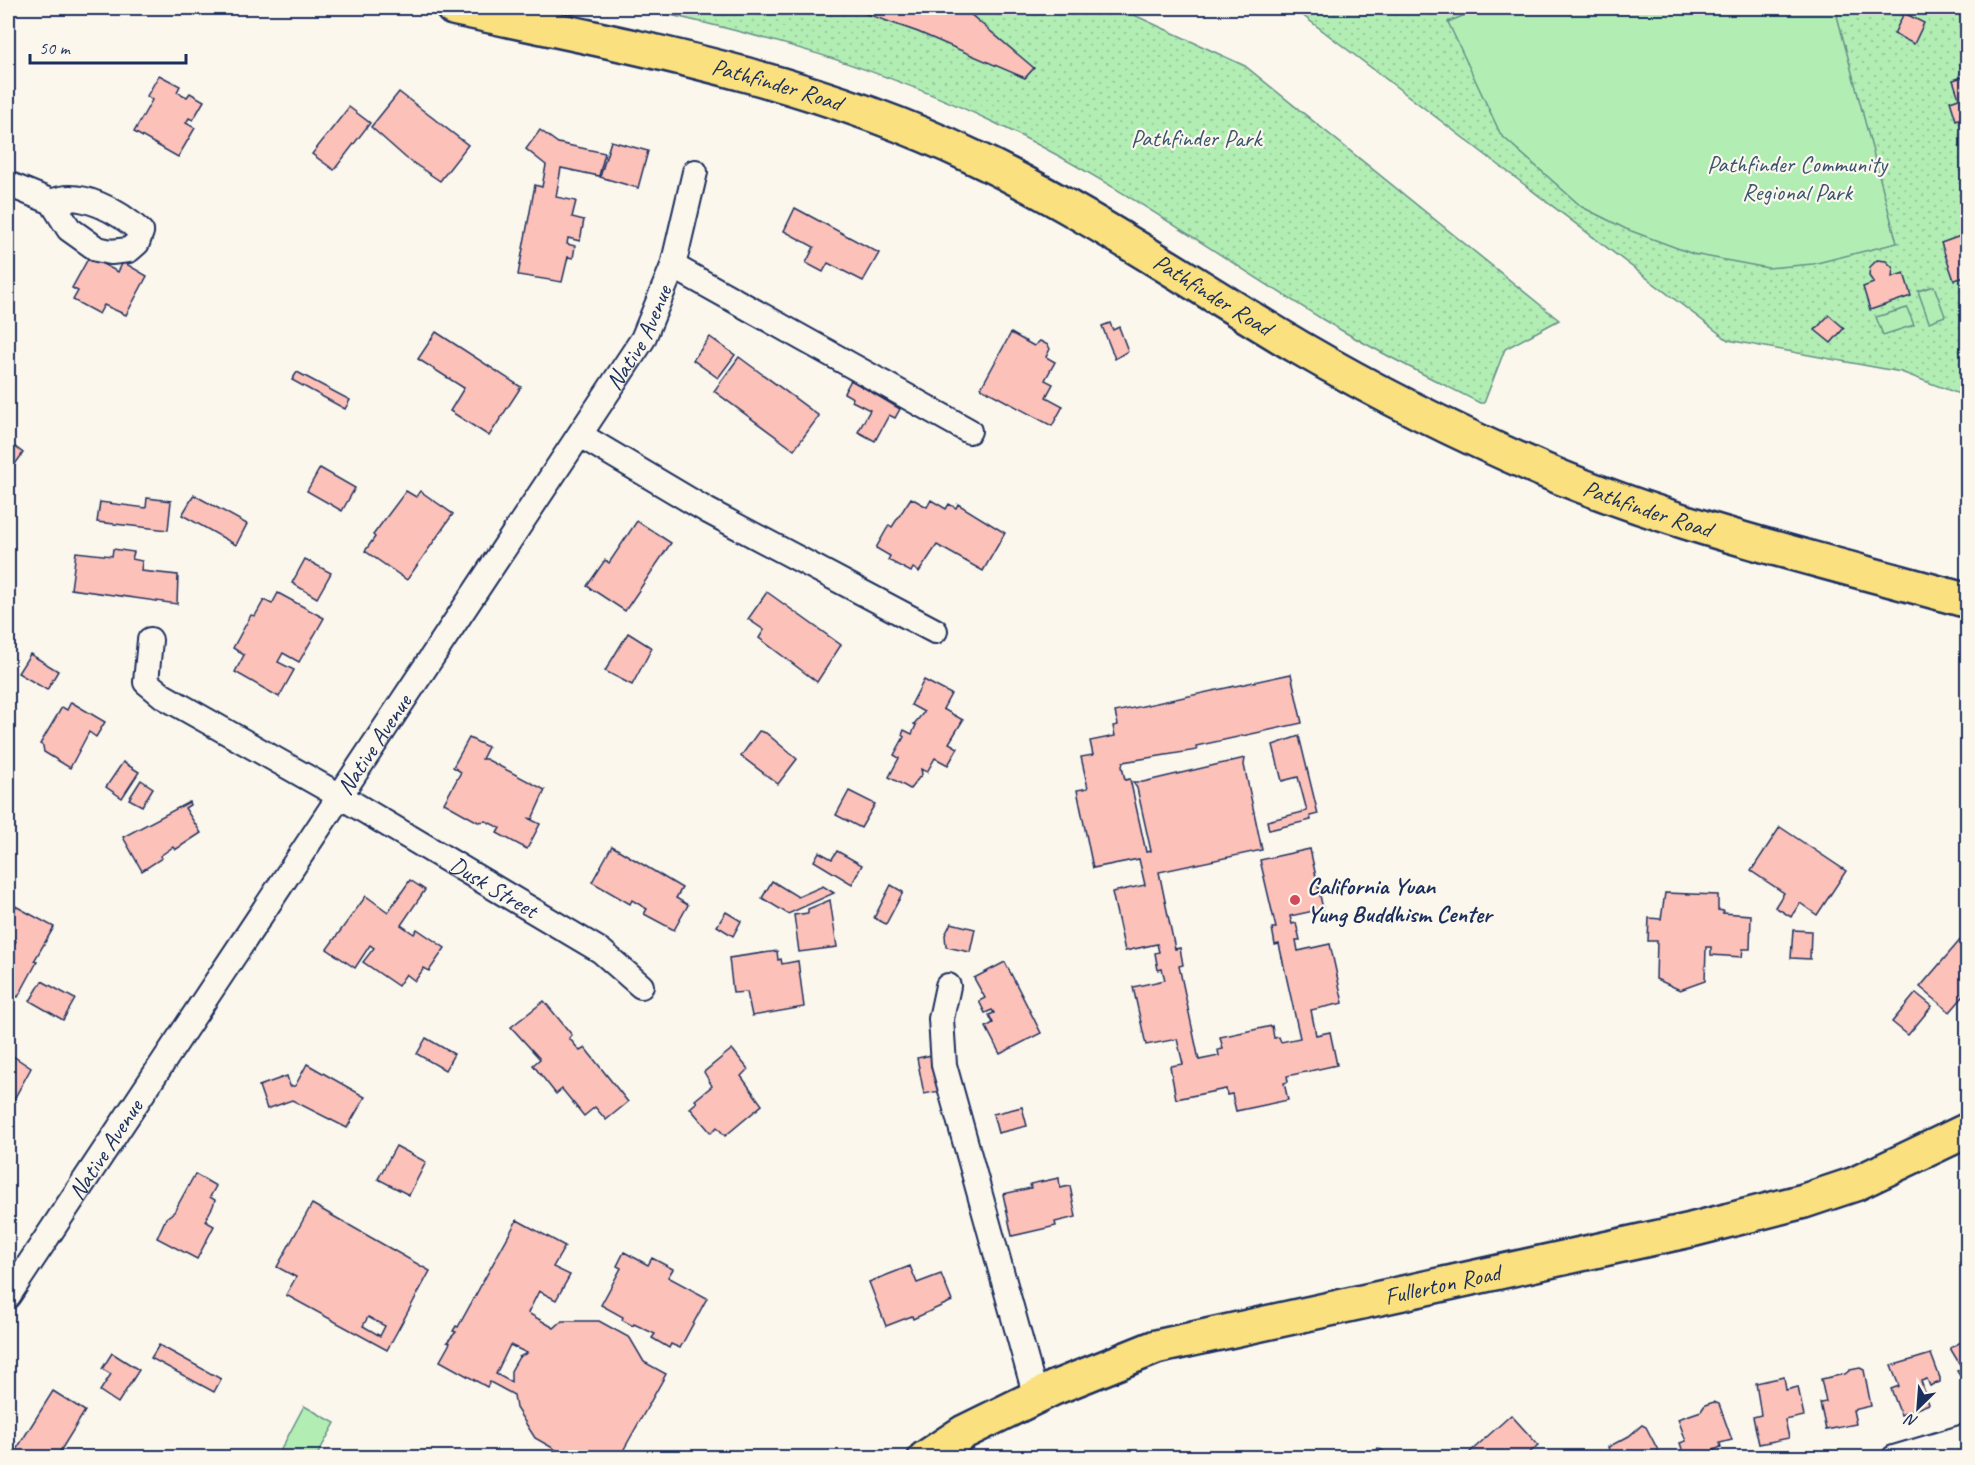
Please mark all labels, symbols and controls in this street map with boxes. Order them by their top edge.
scale bar [30,27,186,65]
text: 50 m [39,37,72,59]
street label: Pathfinder Road [709,51,849,119]
park label: Pathfinder Park [1131,123,1263,153]
park label: Pathfinder Community Regional Park [1707,149,1889,207]
street label: Pathfinder Road [1148,247,1281,345]
street label: Native Avenue [599,279,679,395]
street label: Pathfinder Road [1579,473,1719,545]
street label: Native Avenue [330,687,419,800]
street label: Dusk Street [444,849,545,926]
place label: California Yuan Yung Buddhism Center [1307,871,1494,929]
marker: California Yuan Yung Buddhism Center [1288,893,1302,907]
street label: Native Avenue [61,1092,151,1205]
street label: Fullerton Road [1382,1256,1506,1312]
north arrow [1888,1378,1948,1438]
text: N [1901,1408,1921,1432]

